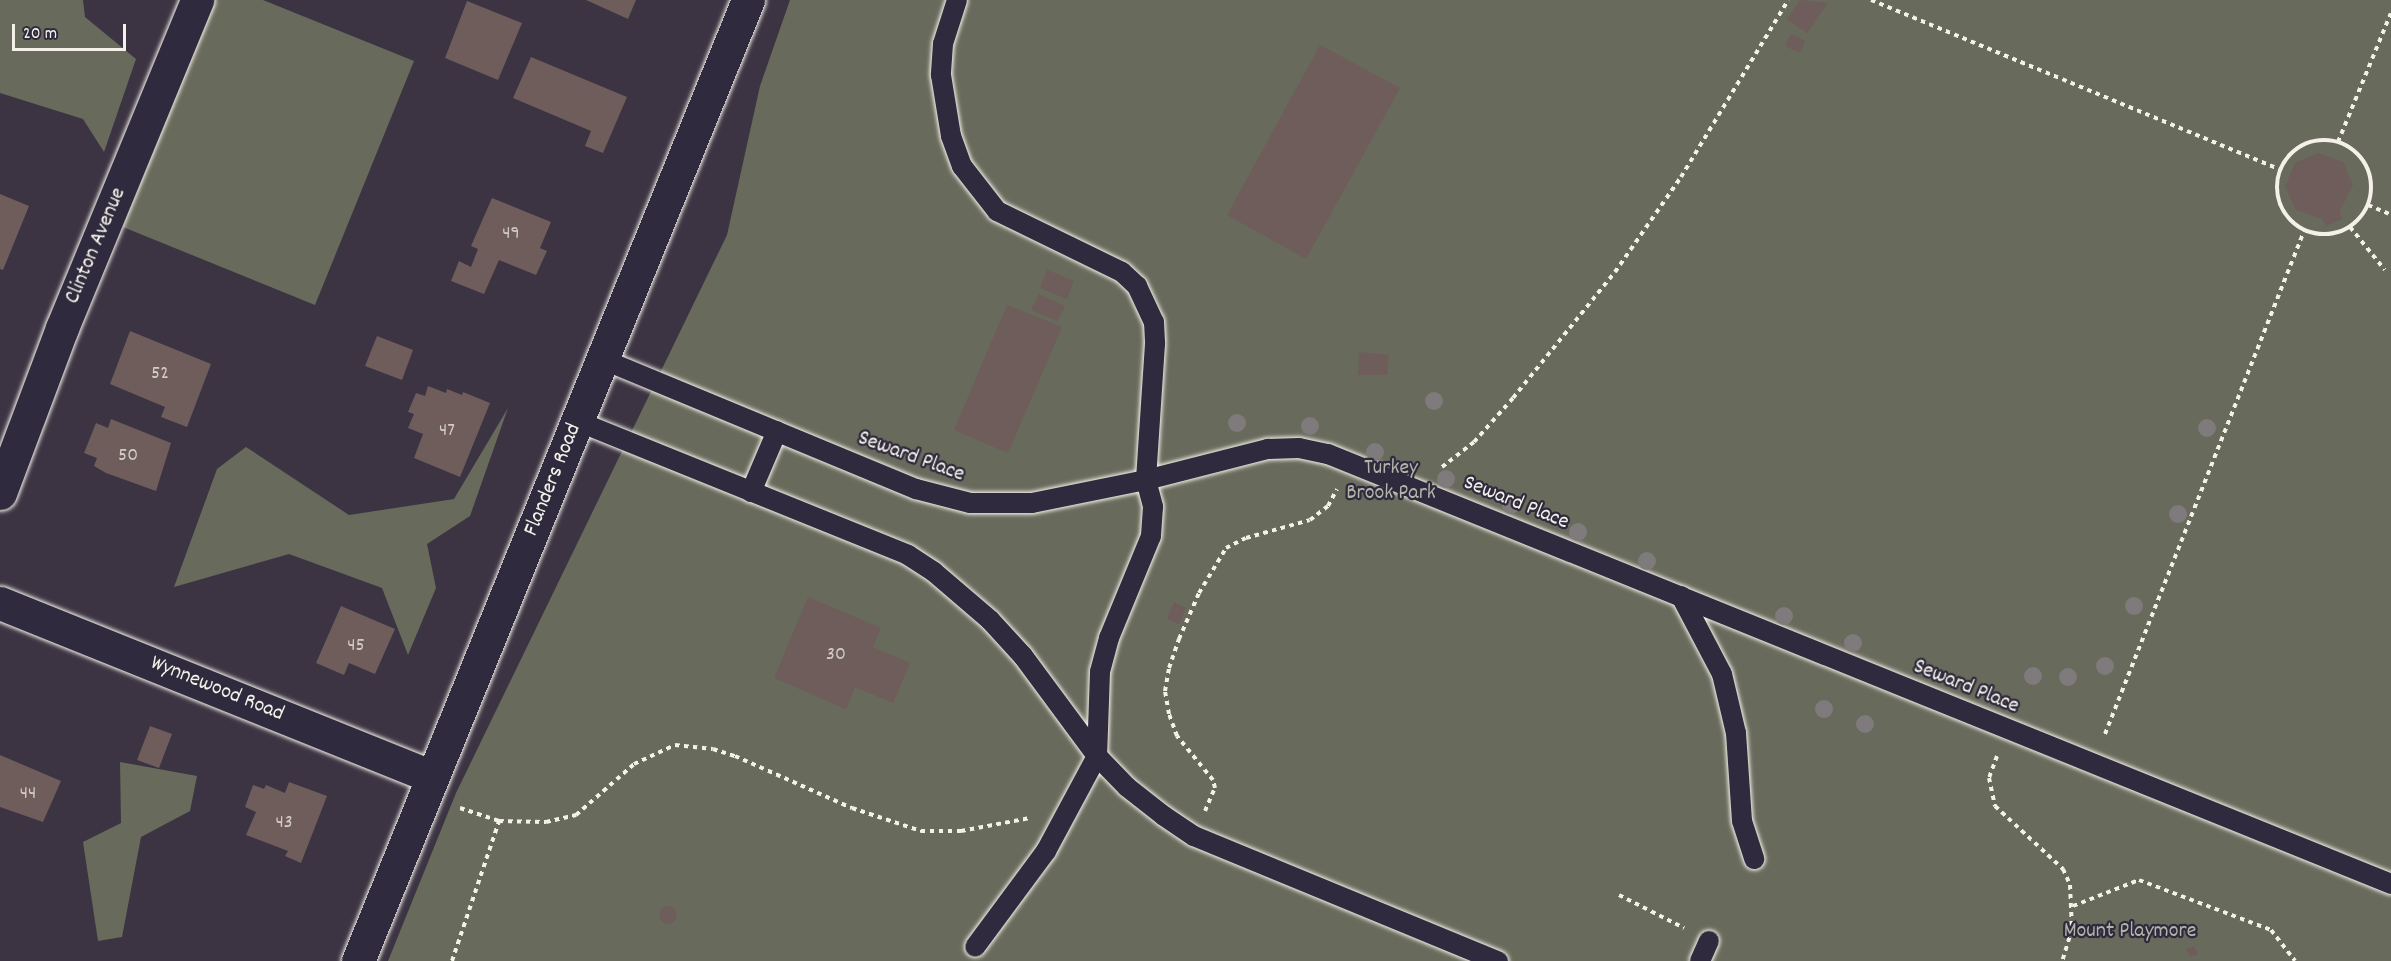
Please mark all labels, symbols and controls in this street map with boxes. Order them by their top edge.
scale bar [15,12,129,50]
text: 20 m [23,22,57,47]
street label: Clinton Avenue [60,184,132,308]
house number: 49 [502,222,520,246]
house number: 52 [151,362,169,386]
house number: 47 [439,419,455,443]
street label: Flanders Road [518,420,588,540]
street label: Seward Place [854,426,968,488]
house number: 50 [118,444,138,468]
park label: Turkey Brook Park [1346,455,1436,506]
street label: Seward Place [1459,470,1573,536]
house number: 45 [347,634,365,658]
house number: 30 [826,643,846,667]
street label: Wynnewood Road [146,650,288,728]
street label: Seward Place [1909,654,2023,720]
house number: 44 [20,782,36,806]
house number: 43 [275,811,293,835]
park label: Mount Playmore [2064,919,2196,945]

